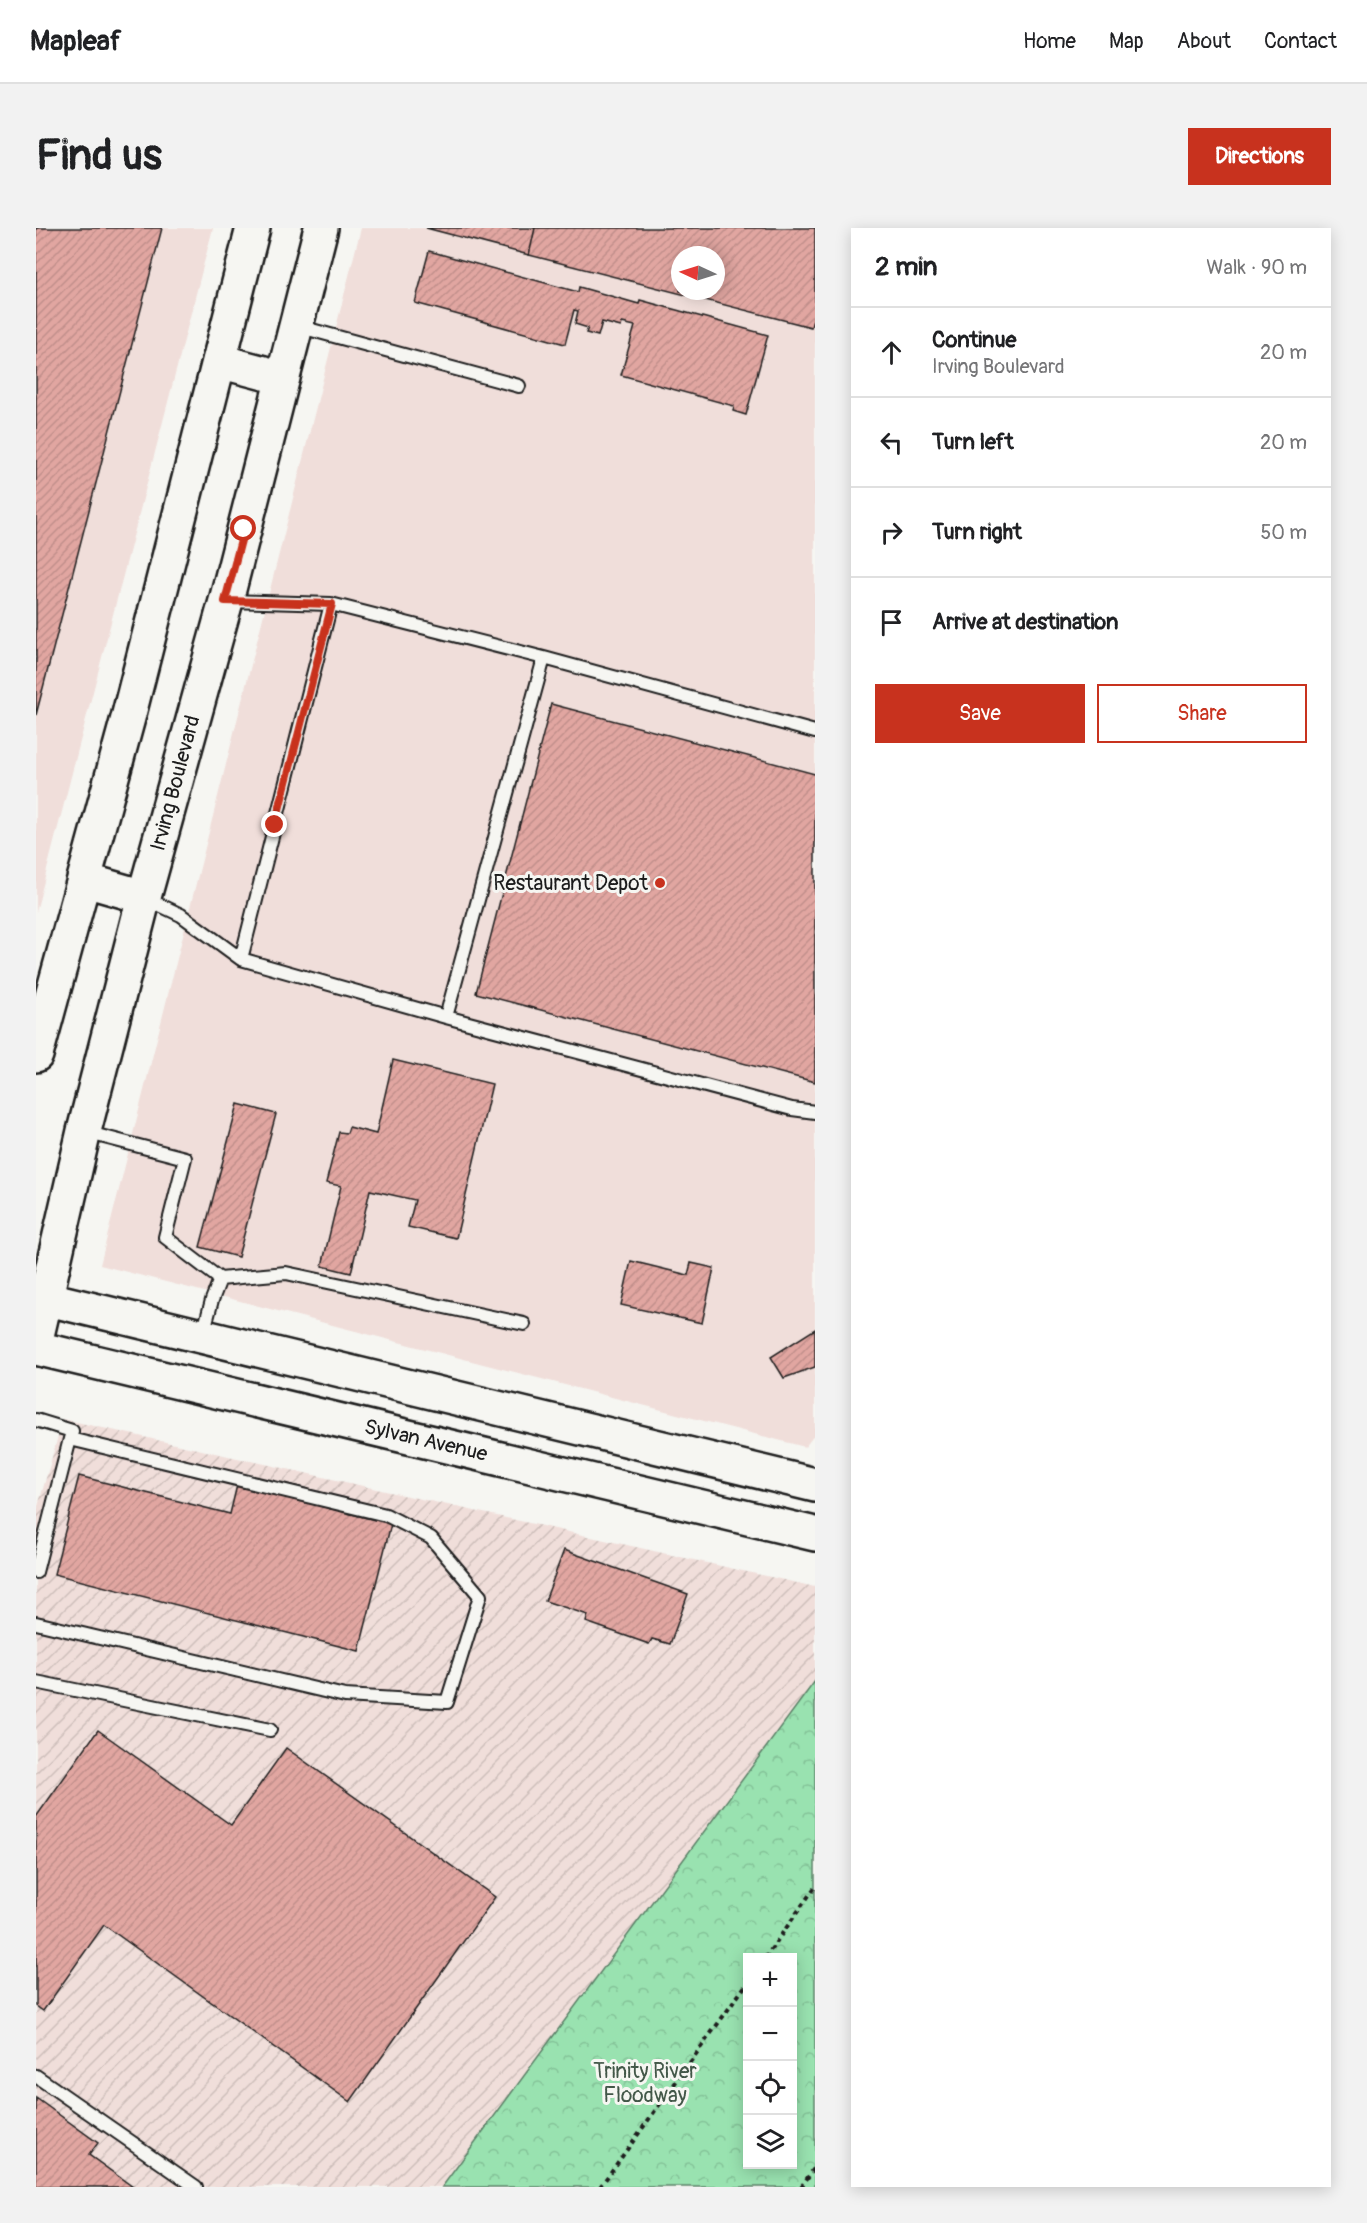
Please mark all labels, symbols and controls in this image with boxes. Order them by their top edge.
text: Mapleaf [30,24,121,59]
text: Home [1023,28,1076,55]
text: Map [1109,28,1144,55]
text: About [1177,28,1231,55]
text: Contact [1264,28,1337,55]
button: Directions [1188,128,1331,185]
text: Find us [36,130,162,182]
north arrow [671,246,725,300]
text: 2 min [875,251,937,283]
text: Walk · 90 m [1206,255,1307,280]
text: Continue [932,326,1016,354]
icon: ahead [875,336,908,369]
text: 20 m [1260,340,1307,365]
text: Irving Boulevard [932,354,1064,379]
icon: left [875,426,908,459]
text: Turn left [932,428,1014,456]
text: 20 m [1260,430,1307,455]
route start [230,515,256,541]
icon: right [875,516,908,549]
text: Turn right [932,518,1022,546]
text: 50 m [1260,520,1307,545]
icon: arrive [875,606,908,639]
text: Arrive at destination [932,608,1118,636]
button: Save [875,684,1085,743]
button: Share [1097,684,1307,743]
street label: Irving Boulevard [144,712,207,854]
route end [261,811,287,837]
place label: Restaurant Depot [493,870,649,897]
marker: Restaurant Depot [653,876,667,890]
street label: Sylvan Avenue [362,1413,491,1468]
map controls [743,1953,797,2169]
button: + [743,1953,797,2007]
button: − [743,2007,797,2061]
park label: Trinity River Floodway [593,2058,697,2109]
button: locate [743,2061,797,2115]
button: layers [743,2115,797,2169]

